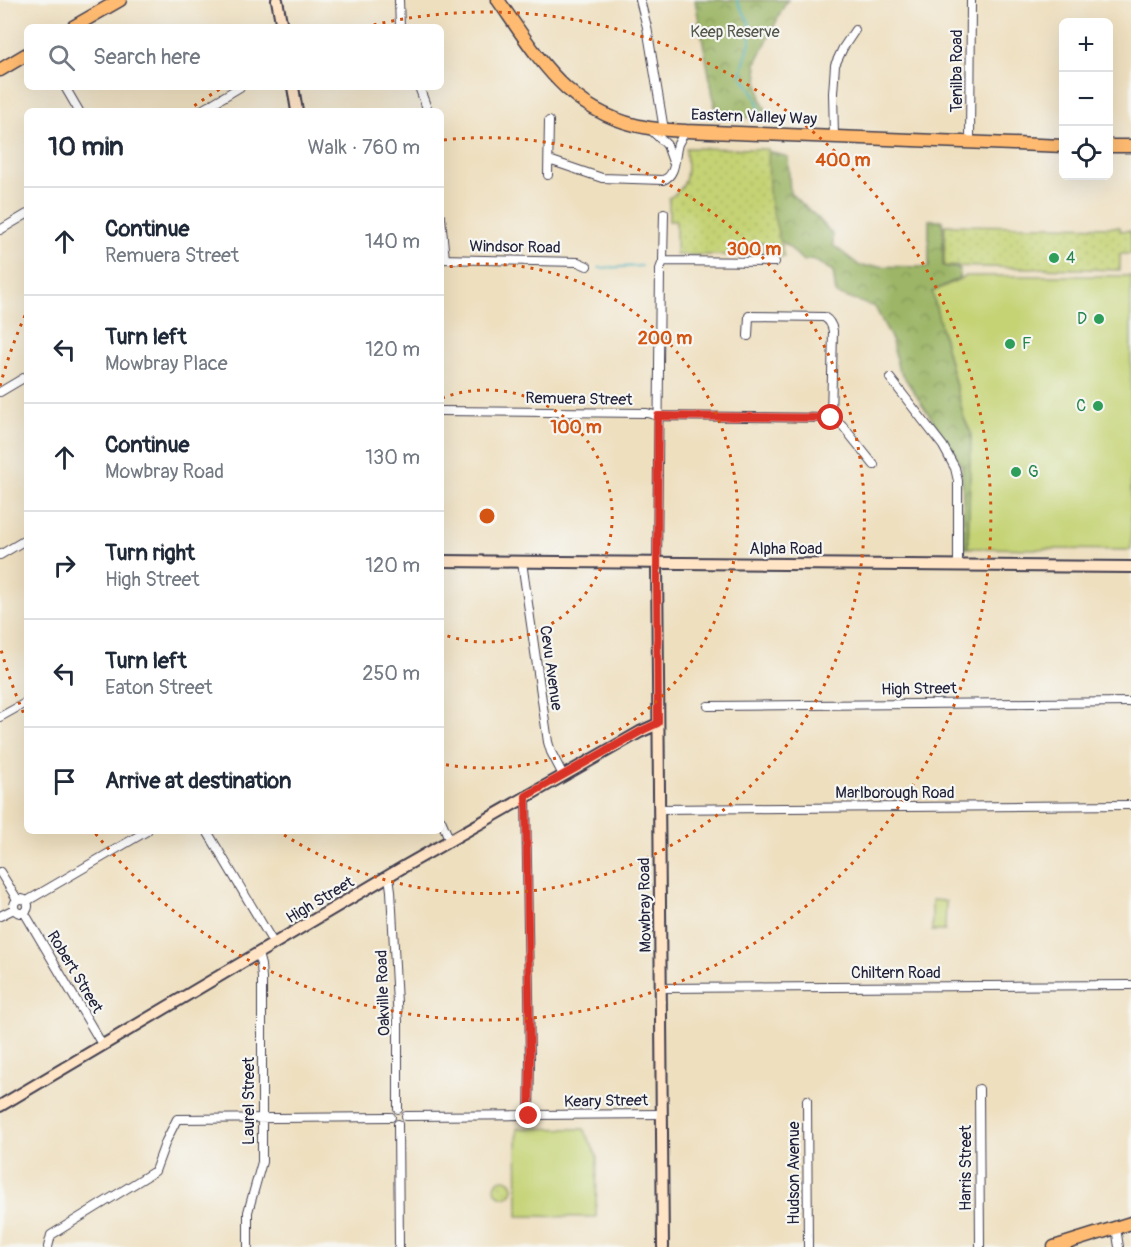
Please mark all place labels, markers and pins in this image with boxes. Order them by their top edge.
place label: 4 [1066,248,1075,268]
marker: 4 [1047,251,1061,265]
place label: D [1077,309,1087,329]
marker: D [1092,312,1106,326]
place label: F [1022,334,1032,354]
marker: F [1003,337,1017,351]
place label: C [1076,396,1086,416]
marker: C [1091,399,1105,413]
place label: G [1028,462,1039,482]
marker: G [1009,465,1023,479]
centre of rings [477,506,497,526]

